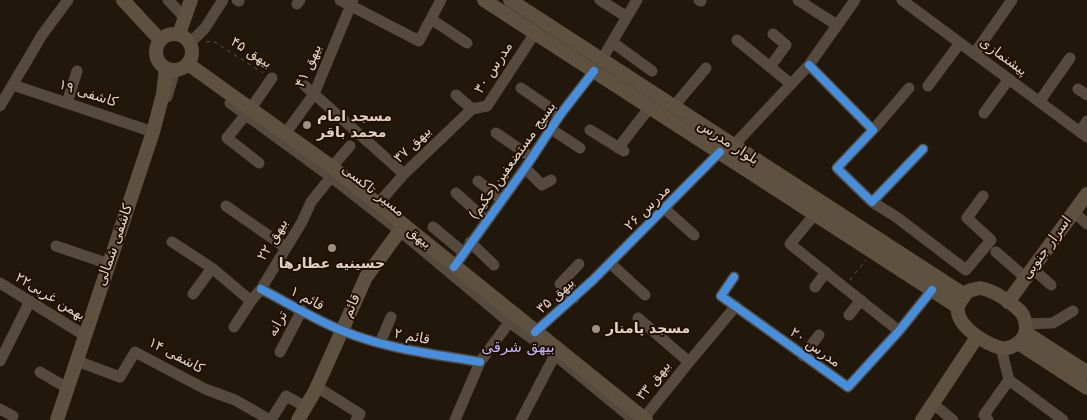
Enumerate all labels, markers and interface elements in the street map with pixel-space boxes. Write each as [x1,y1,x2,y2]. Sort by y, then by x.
street label: بیهق ۴۵ [227,34,275,72]
street label: پیشنمازی [976,34,1030,80]
street label: مدرس ۳۰ [471,39,517,97]
street label: بیهق ۴۱ [292,42,326,90]
street label: کاشفی ۱۹ [56,77,120,111]
street label: بسیج مستضعفین(حکیم) [466,99,560,223]
place label: مسجد امام محمد باقر [317,109,392,142]
street label: بلوار مدرس [694,117,762,169]
marker: مسجد امام محمد باقر [301,119,313,131]
street label: بیهق ۳۷ [391,123,435,167]
street label: مسیر تاکسی [338,161,408,221]
street label: مدرس ۲۶ [621,181,675,235]
street label: کاشفی شمالی [93,202,137,288]
street label: اسرار جنوبی [1018,213,1076,283]
street label: بیهق ۲۲ [254,216,292,264]
street label: بیهق [404,223,434,253]
marker: حسینیه عطارها [326,242,338,254]
place label: حسینیه عطارها [279,256,385,272]
street label: ۲۲بهمن غربی [12,269,88,325]
street label: بیهق ۳۵ [533,274,579,318]
street label: قائم ۱ [287,283,327,315]
street label: قائم [339,292,365,320]
street label: ترانه [264,308,292,340]
place label: مسجد پامنار [606,321,690,337]
marker: مسجد پامنار [590,323,602,335]
street label: مدرس ۲۰ [786,324,844,372]
street label: قائم ۲ [393,325,431,349]
street label: کاشفی ۱۴ [145,334,207,378]
district label: بیهق شرقی [481,339,555,357]
street label: بیهق ۳۳ [633,358,675,404]

